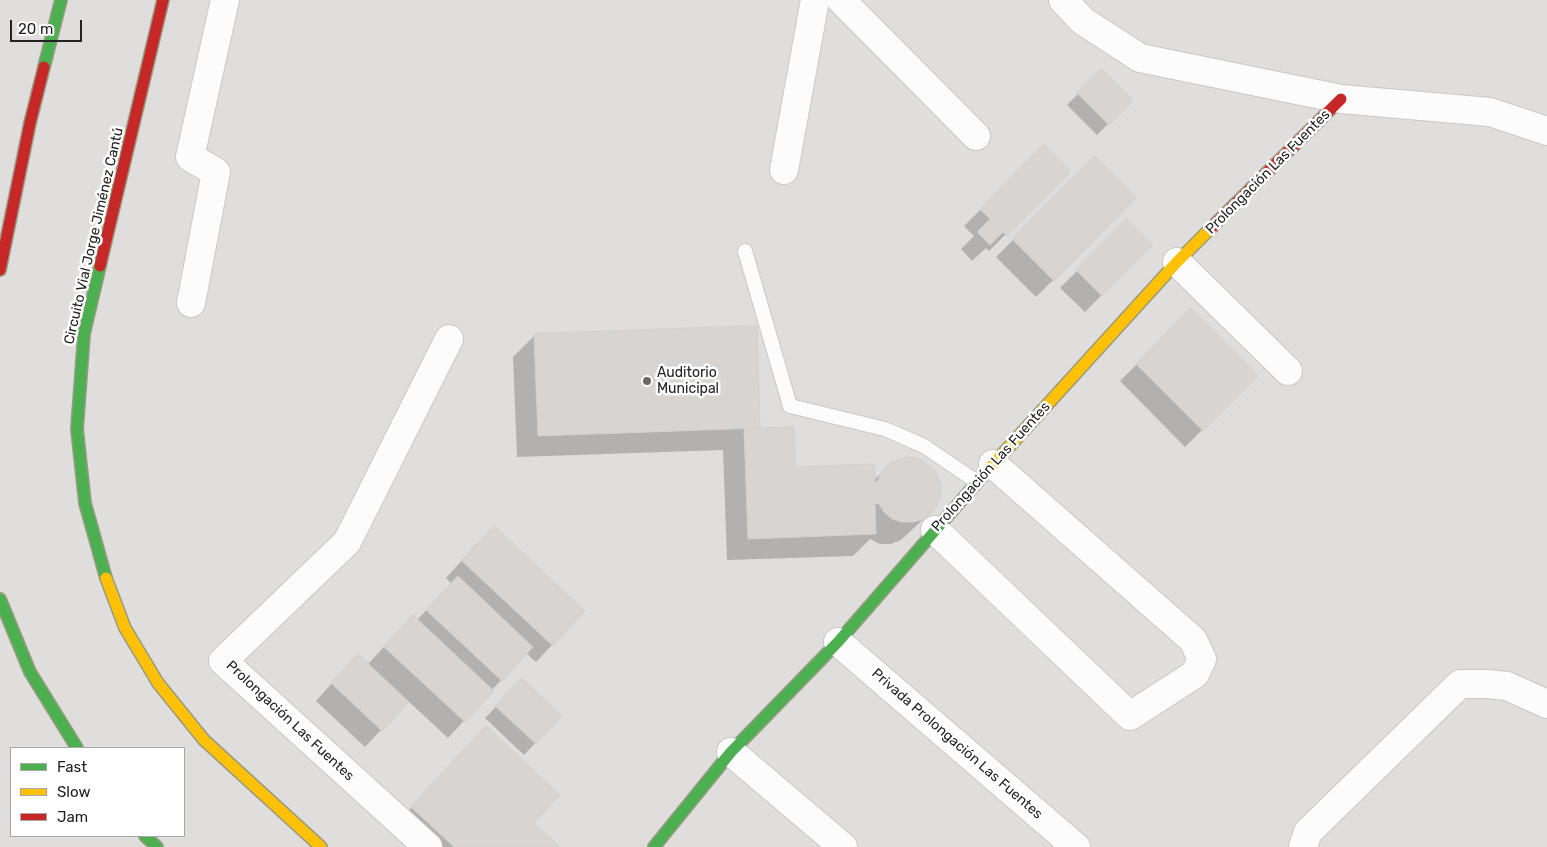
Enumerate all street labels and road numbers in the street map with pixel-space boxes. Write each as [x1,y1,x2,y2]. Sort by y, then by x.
street label: Prolongación Las Fuentes [1202,106,1334,238]
street label: Circuito Vial Jorge Jiménez Cantú [61,126,127,346]
street label: Prolongación Las Fuentes [928,399,1054,535]
street label: Prolongación Las Fuentes [223,657,357,785]
street label: Privada Prolongación Las Fuentes [868,665,1046,823]

